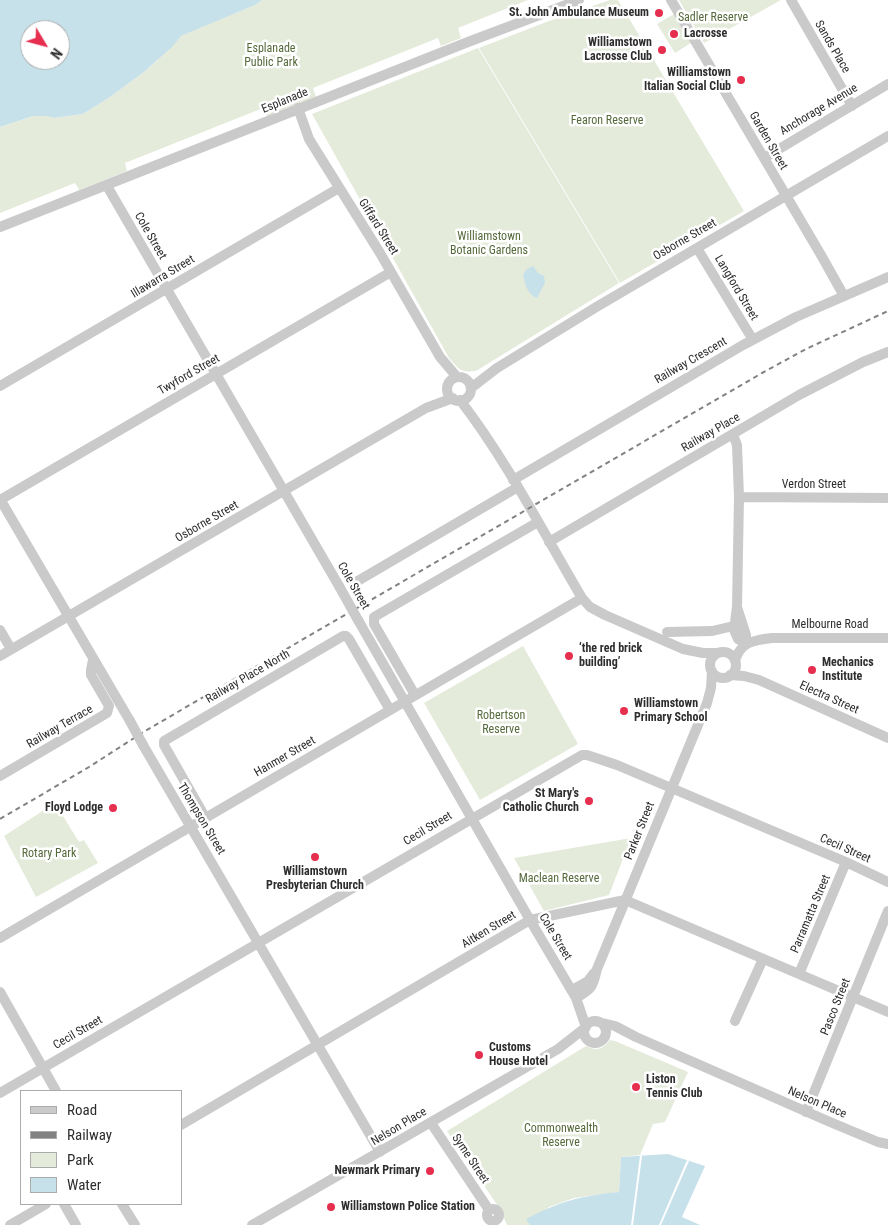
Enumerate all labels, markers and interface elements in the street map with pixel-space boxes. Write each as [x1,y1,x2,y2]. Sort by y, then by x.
place label: St. John Ambulance Museum [509,6,649,20]
marker: St. John Ambulance Museum [653,7,665,19]
park label: Sadler Reserve [678,11,748,25]
street label: Sands Place [811,18,853,76]
north arrow [20,20,70,70]
place label: Lacrosse [684,27,727,41]
marker: Lacrosse [668,28,680,40]
place label: Williamstown Lacrosse Club [584,36,652,64]
park label: Esplanade Public Park [244,42,298,70]
marker: Williamstown Lacrosse Club [656,44,668,56]
text: N [47,45,65,62]
place label: Williamstown Italian Social Club [644,66,731,94]
marker: Williamstown Italian Social Club [735,74,747,86]
street label: Anchorage Avenue [778,81,860,139]
street label: Esplanade [260,85,310,117]
street label: Garden Street [746,109,790,173]
park label: Fearon Reserve [571,114,643,128]
street label: Giffard Street [355,196,401,258]
street label: Cole Street [131,210,169,262]
street label: Osborne Street [651,216,719,264]
park label: Williamstown Botanic Gardens [450,230,528,258]
street label: Illawarra Street [129,252,197,302]
street label: Langford Street [711,253,761,323]
street label: Railway Crescent [652,335,730,387]
street label: Twyford Street [156,352,222,398]
street label: Railway Place [679,410,743,456]
street label: Verdon Street [782,478,846,492]
street label: Osborne Street [173,498,241,546]
street label: Cole Street [334,560,372,612]
street label: Melbourne Road [791,618,869,632]
place label: ‘the red brick building’ [579,642,642,670]
street label: Railway Place North [203,647,293,707]
marker: ‘the red brick building’ [563,650,575,662]
place label: Mechanics Institute [822,656,874,684]
marker: Mechanics Institute [806,664,818,676]
street label: Electra Street [797,679,861,717]
place label: Williamstown Primary School [634,697,707,725]
street label: Railway Terrace [24,702,96,752]
marker: Williamstown Primary School [618,705,630,717]
park label: Robertson Reserve [477,709,525,737]
street label: Hanmer Street [252,734,318,780]
street label: Thompson Street [174,780,228,858]
place label: St Mary's Catholic Church [503,787,579,815]
marker: St Mary's Catholic Church [583,795,595,807]
street label: Parker Street [622,800,658,862]
place label: Floyd Lodge [45,801,103,815]
marker: Floyd Lodge [107,802,119,814]
street label: Cecil Street [401,809,455,849]
street label: Cecil Street [817,831,873,867]
park label: Rotary Park [22,847,76,861]
marker: Williamstown Presbyterian Church [309,851,321,863]
place label: Williamstown Presbyterian Church [266,865,364,893]
park label: Maclean Reserve [519,872,599,886]
street label: Parramatta Street [788,873,834,955]
street label: Aitken Street [459,908,519,952]
street label: Cole Street [535,911,575,963]
street label: Pasco Street [818,976,854,1038]
street label: Cecil Street [51,1013,105,1053]
place label: Customs House Hotel [489,1041,548,1069]
marker: Customs House Hotel [473,1049,485,1061]
place label: Liston Tennis Club [646,1073,702,1101]
marker: Liston Tennis Club [630,1081,642,1093]
street label: Nelson Place [786,1084,848,1122]
legend [20,1090,182,1205]
text: Road [67,1101,97,1119]
street label: Nelson Place [369,1105,429,1149]
park label: Commonwealth Reserve [524,1122,598,1150]
text: Railway [67,1126,112,1144]
street label: Syme Street [448,1131,492,1187]
text: Park [67,1151,94,1169]
place label: Newmark Primary [334,1164,420,1178]
marker: Newmark Primary [424,1165,436,1177]
text: Water [67,1176,101,1194]
place label: Williamstown Police Station [341,1200,475,1214]
marker: Williamstown Police Station [325,1201,337,1213]

